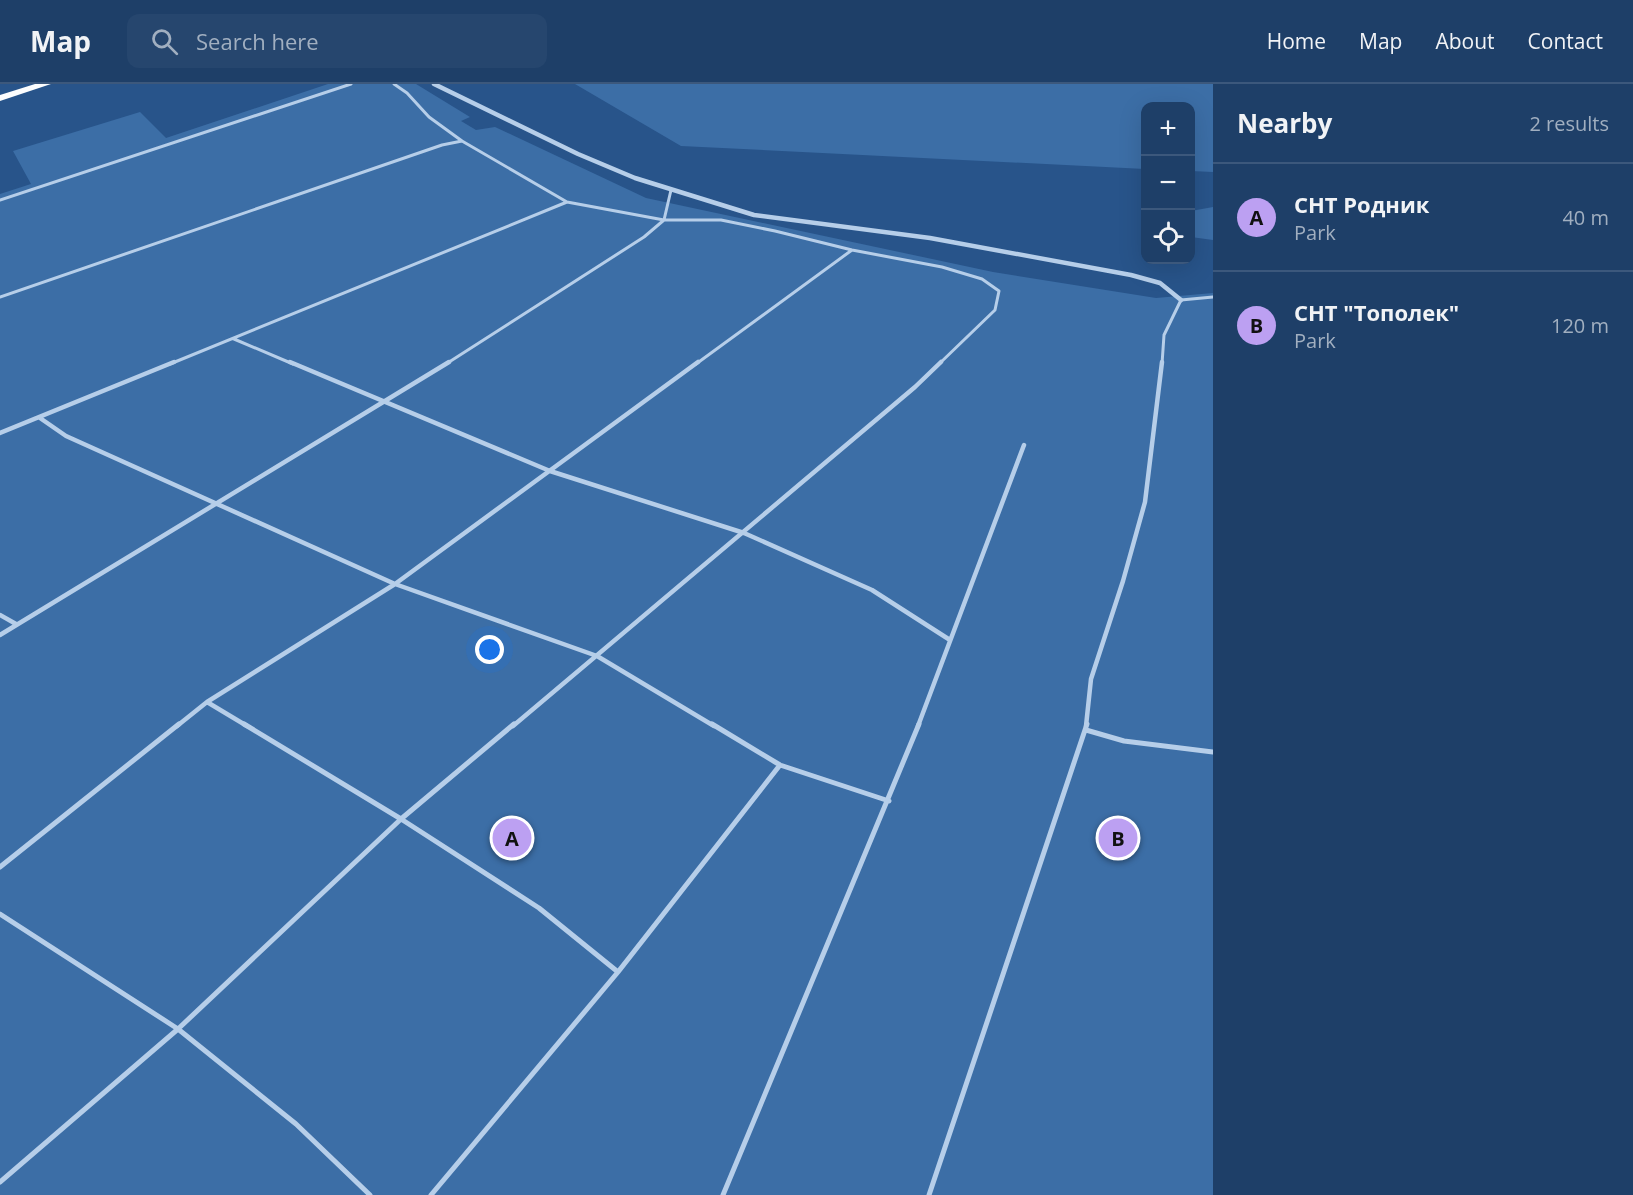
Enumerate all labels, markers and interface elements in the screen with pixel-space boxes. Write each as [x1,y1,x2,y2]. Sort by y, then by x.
search box [127,14,547,68]
text: Map [30,22,91,60]
icon: search [148,25,181,58]
text: Search here [196,26,319,56]
text: Home [1267,27,1326,55]
text: Map [1359,27,1402,55]
text: About [1435,27,1495,55]
text: Contact [1528,27,1603,55]
map controls [1141,102,1195,264]
button: + [1141,102,1195,156]
text: Nearby [1237,105,1332,141]
text: 2 results [1529,110,1609,137]
button: − [1141,156,1195,210]
text: СНТ Родник [1294,189,1429,219]
text: A [1250,204,1263,231]
text: 40 m [1562,204,1609,231]
button: locate [1141,210,1195,264]
text: Park [1294,219,1336,246]
text: СНТ "Тополек" [1294,297,1459,327]
text: B [1250,312,1263,339]
text: 120 m [1551,312,1609,339]
text: Park [1294,327,1336,354]
your location [475,635,504,664]
pin: A [492,816,532,861]
pin: B [1098,816,1138,861]

